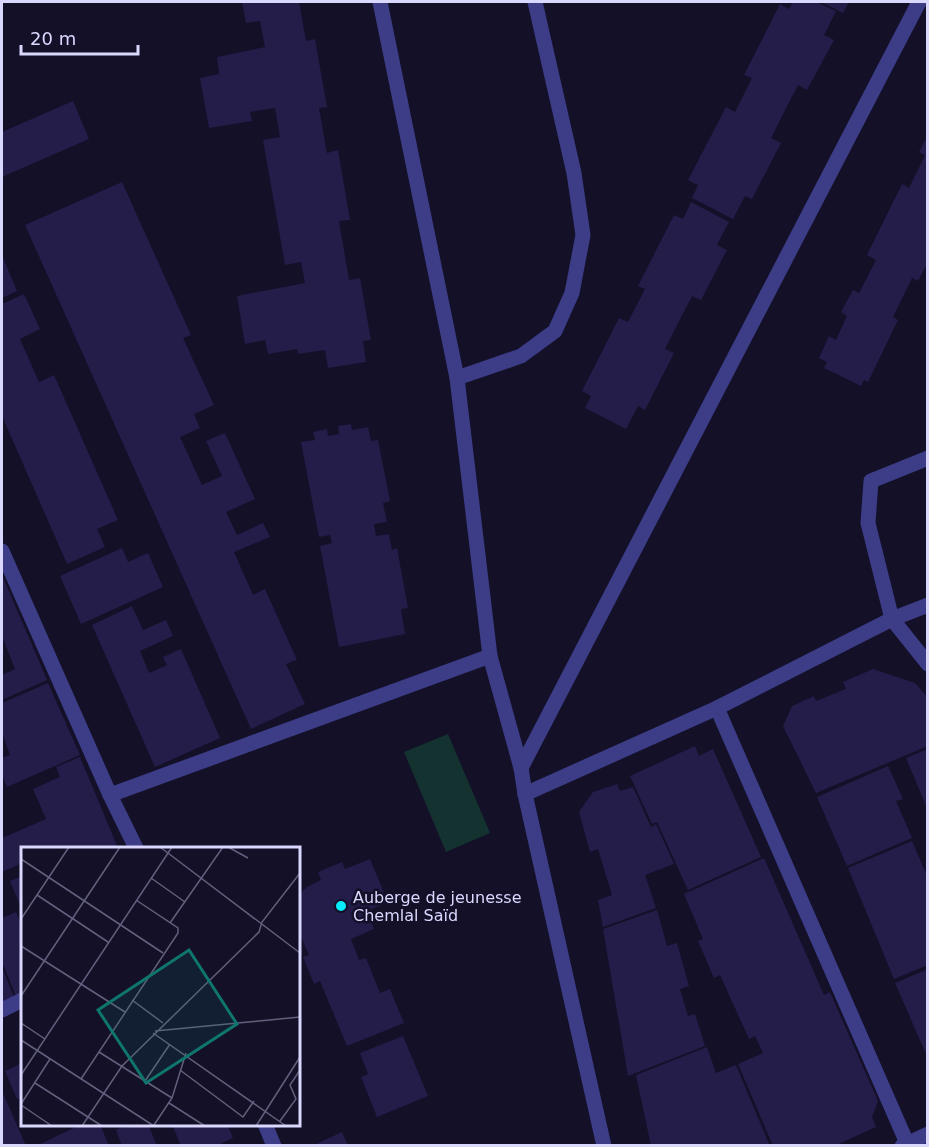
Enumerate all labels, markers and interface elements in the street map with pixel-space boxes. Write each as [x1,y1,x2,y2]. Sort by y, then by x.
scale bar [21,18,138,56]
text: 20 m [30,28,76,49]
inset map [21,847,300,1126]
place label: Auberge de jeunesse Chemlal Saïd [353,888,521,925]
marker: Auberge de jeunesse Chemlal Saïd [334,899,348,913]

